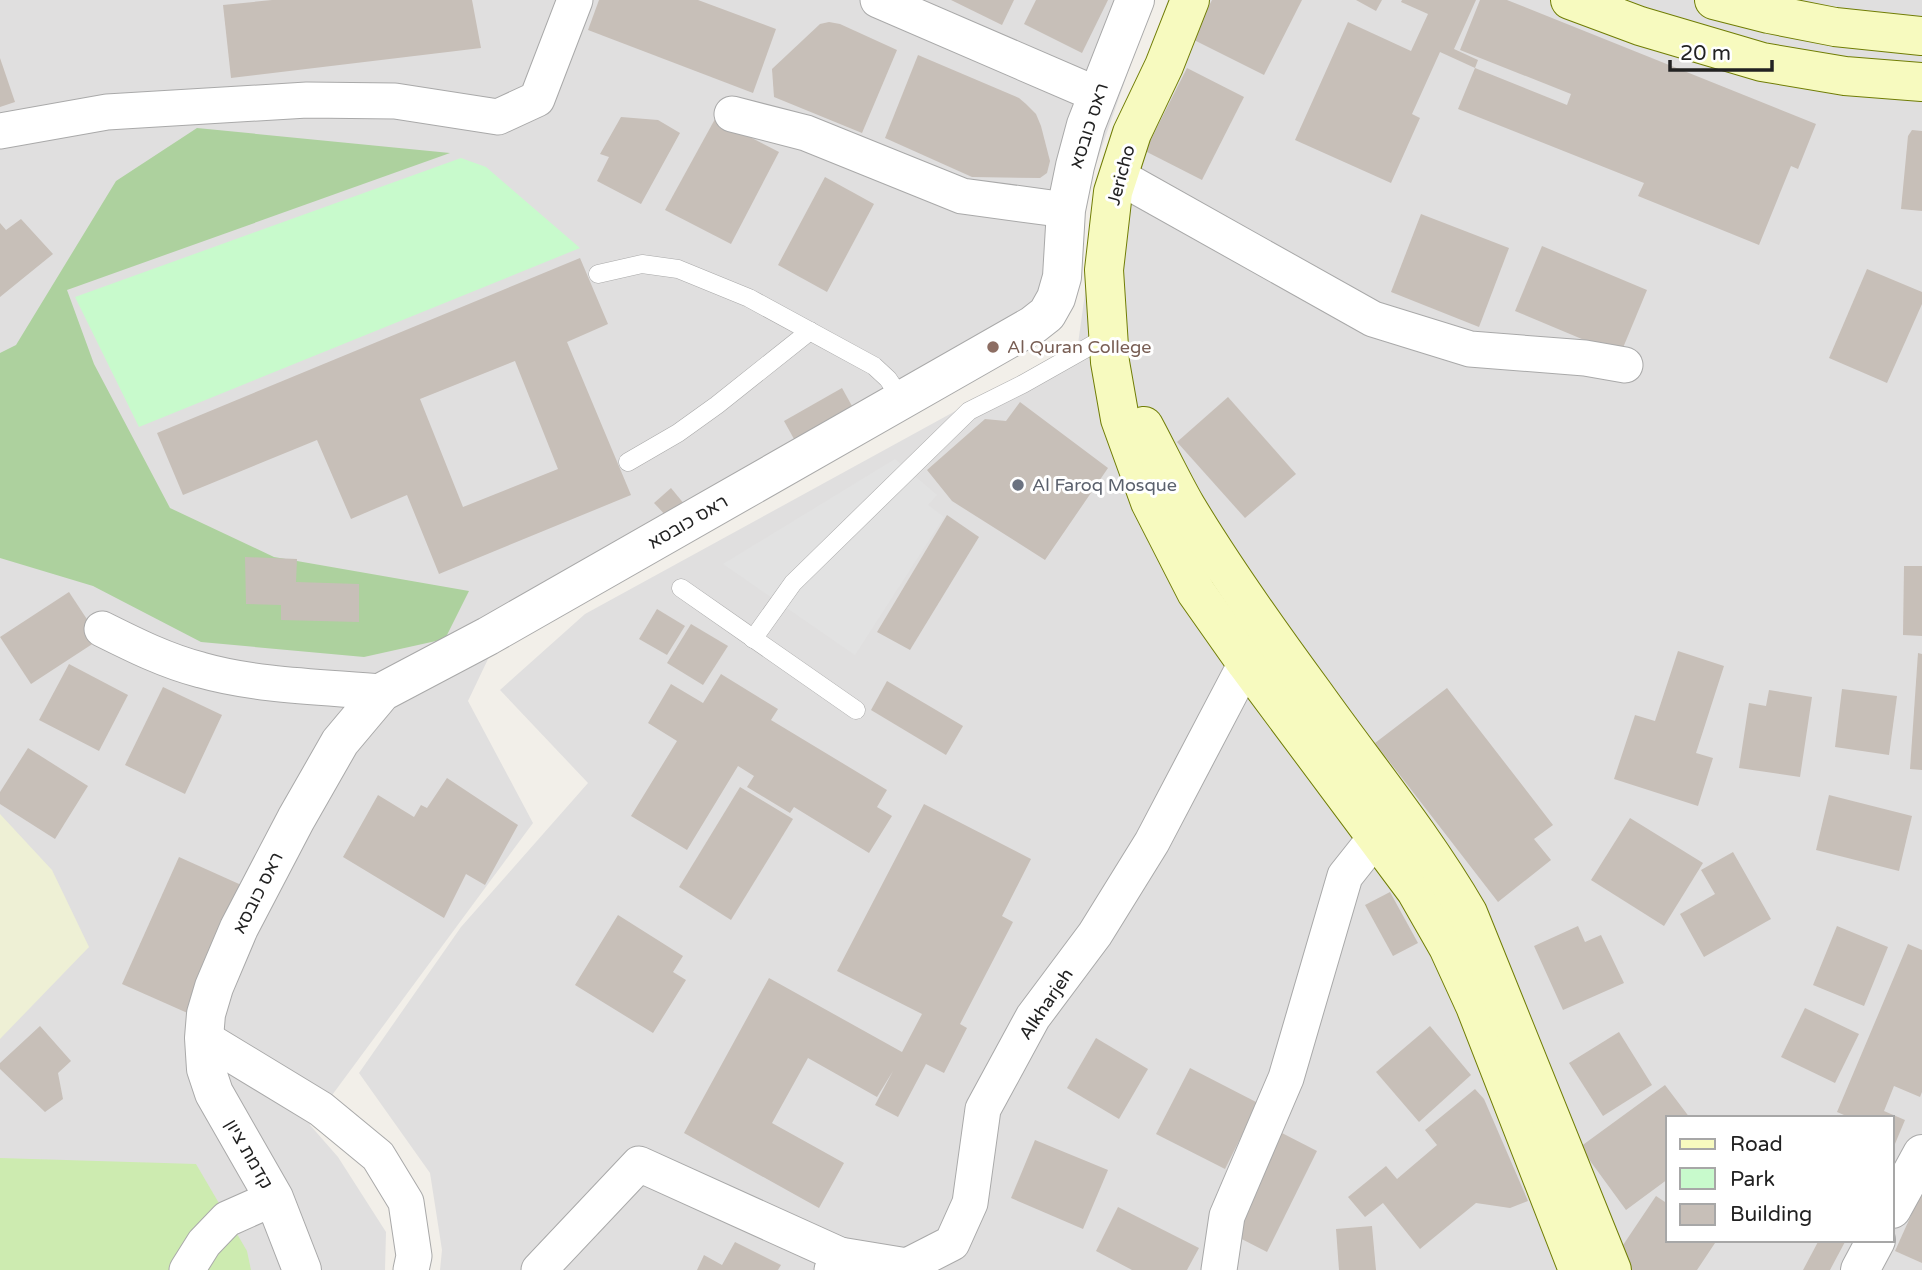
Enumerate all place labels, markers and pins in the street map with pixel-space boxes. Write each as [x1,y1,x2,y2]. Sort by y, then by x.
place label: Al Quran College [1007,336,1151,358]
marker: Al Quran College [985,339,1001,355]
place label: Al Faroq Mosque [1032,474,1177,496]
marker: Al Faroq Mosque [1010,477,1026,493]

